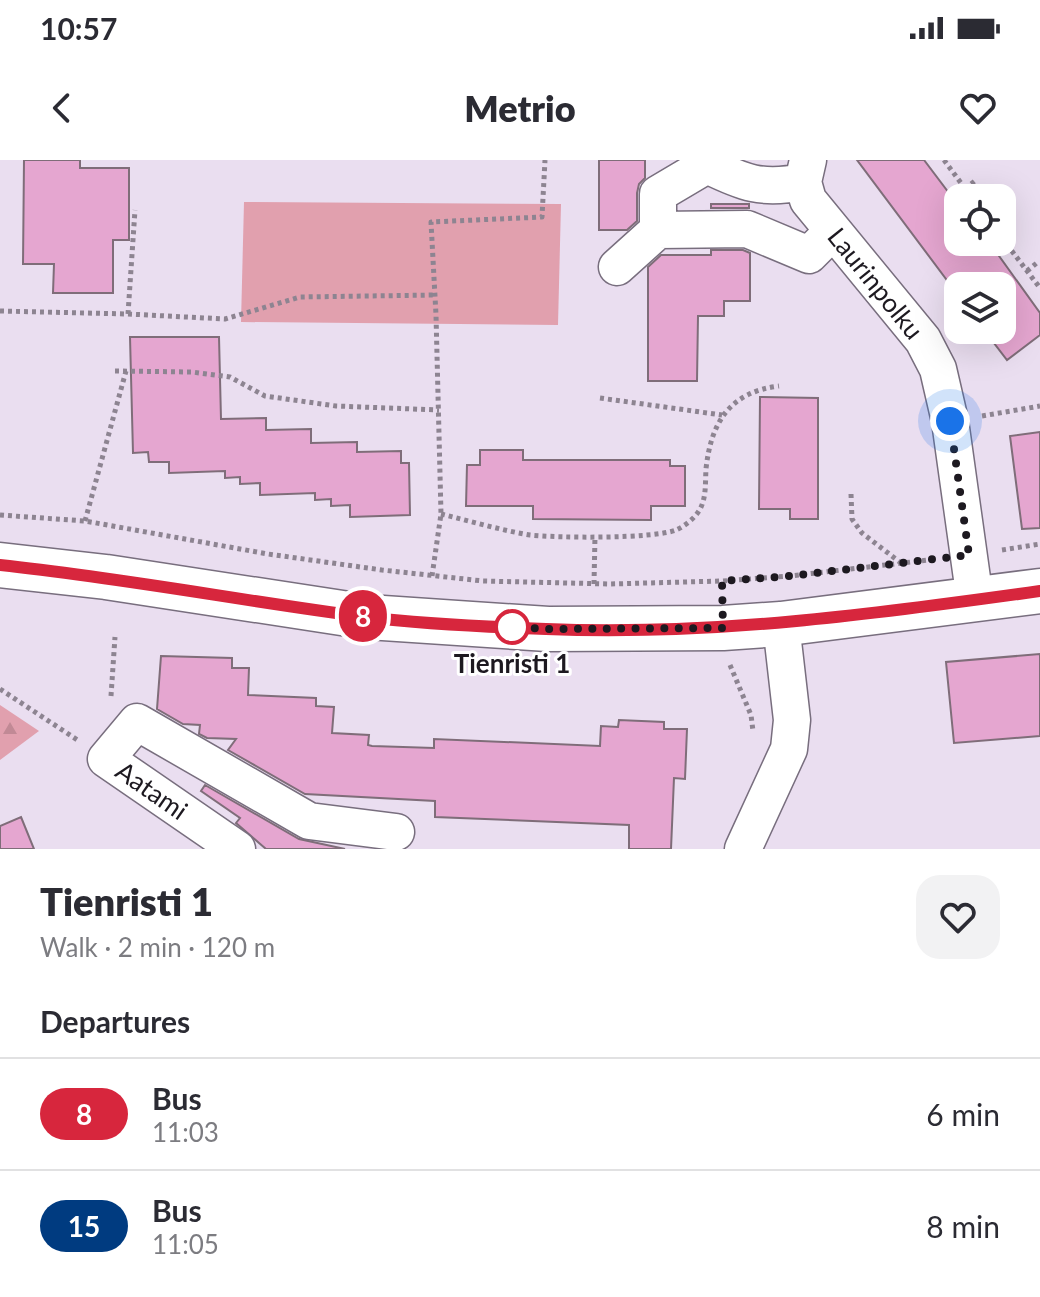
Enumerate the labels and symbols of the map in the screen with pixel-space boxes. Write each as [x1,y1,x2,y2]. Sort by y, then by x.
street label: Laurinpolku [821,221,931,345]
your location [930,401,970,441]
line badge: 8 [337,590,389,642]
marker: Tienristi 1 [495,610,529,644]
place label: Tienristi 1 [454,647,570,679]
street label: Aatami [110,754,194,826]

